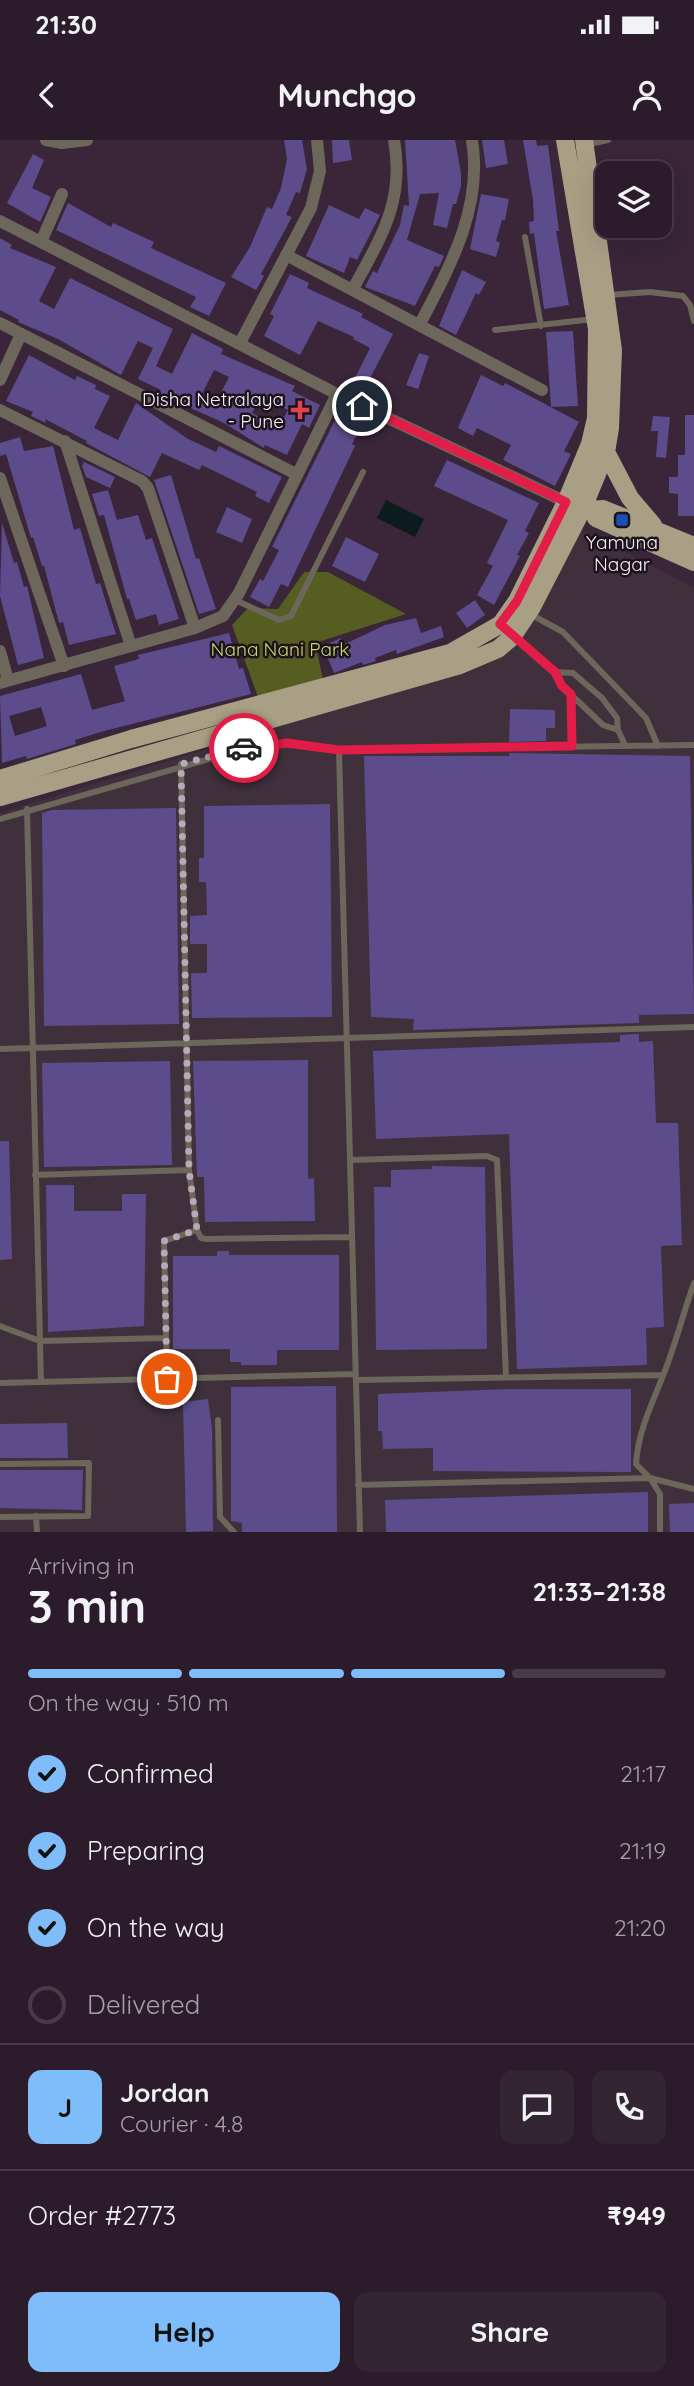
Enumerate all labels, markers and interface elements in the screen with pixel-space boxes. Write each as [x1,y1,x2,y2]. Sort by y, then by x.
text: 21:30 [35,8,97,41]
text: Munchgo [277,75,417,115]
icon: back [28,76,66,114]
icon: person [628,76,666,114]
map controls [595,161,672,238]
button: layers [595,161,672,238]
pin [332,376,392,436]
place label: Disha Netralaya - Pune [142,387,284,433]
icon: home [343,387,381,425]
marker: Disha Netralaya - Pune [290,400,310,420]
marker: Yamuna Nagar [614,512,630,528]
place label: Yamuna Nagar [586,530,658,576]
park label: Nana Nani Park [211,637,349,661]
courier [209,713,279,783]
icon: car [225,729,263,767]
pin [137,1349,197,1409]
icon: bag [148,1360,186,1398]
text: Arriving in [28,1551,135,1580]
text: 21:33–21:38 [532,1575,666,1608]
text: 3 min [28,1577,146,1635]
text: On the way · 510 m [28,1688,229,1717]
icon: check [28,1755,66,1793]
text: Confirmed [87,1757,214,1790]
text: 21:17 [620,1759,666,1788]
icon: check [28,1832,66,1870]
text: Preparing [87,1834,205,1867]
text: 21:19 [619,1836,666,1865]
icon: check [28,1909,66,1947]
text: On the way [87,1911,225,1944]
text: 21:20 [614,1913,666,1942]
text: Delivered [87,1988,200,2021]
button: chat [500,2070,574,2144]
button: phone [592,2070,666,2144]
text: Jordan [120,2076,209,2109]
text: J [58,2091,72,2124]
text: Courier · 4.8 [120,2109,243,2138]
text: Order #2773 [28,2199,176,2232]
text: ₹949 [607,2199,666,2232]
button: Help [28,2292,340,2372]
button: Share [354,2292,666,2372]

